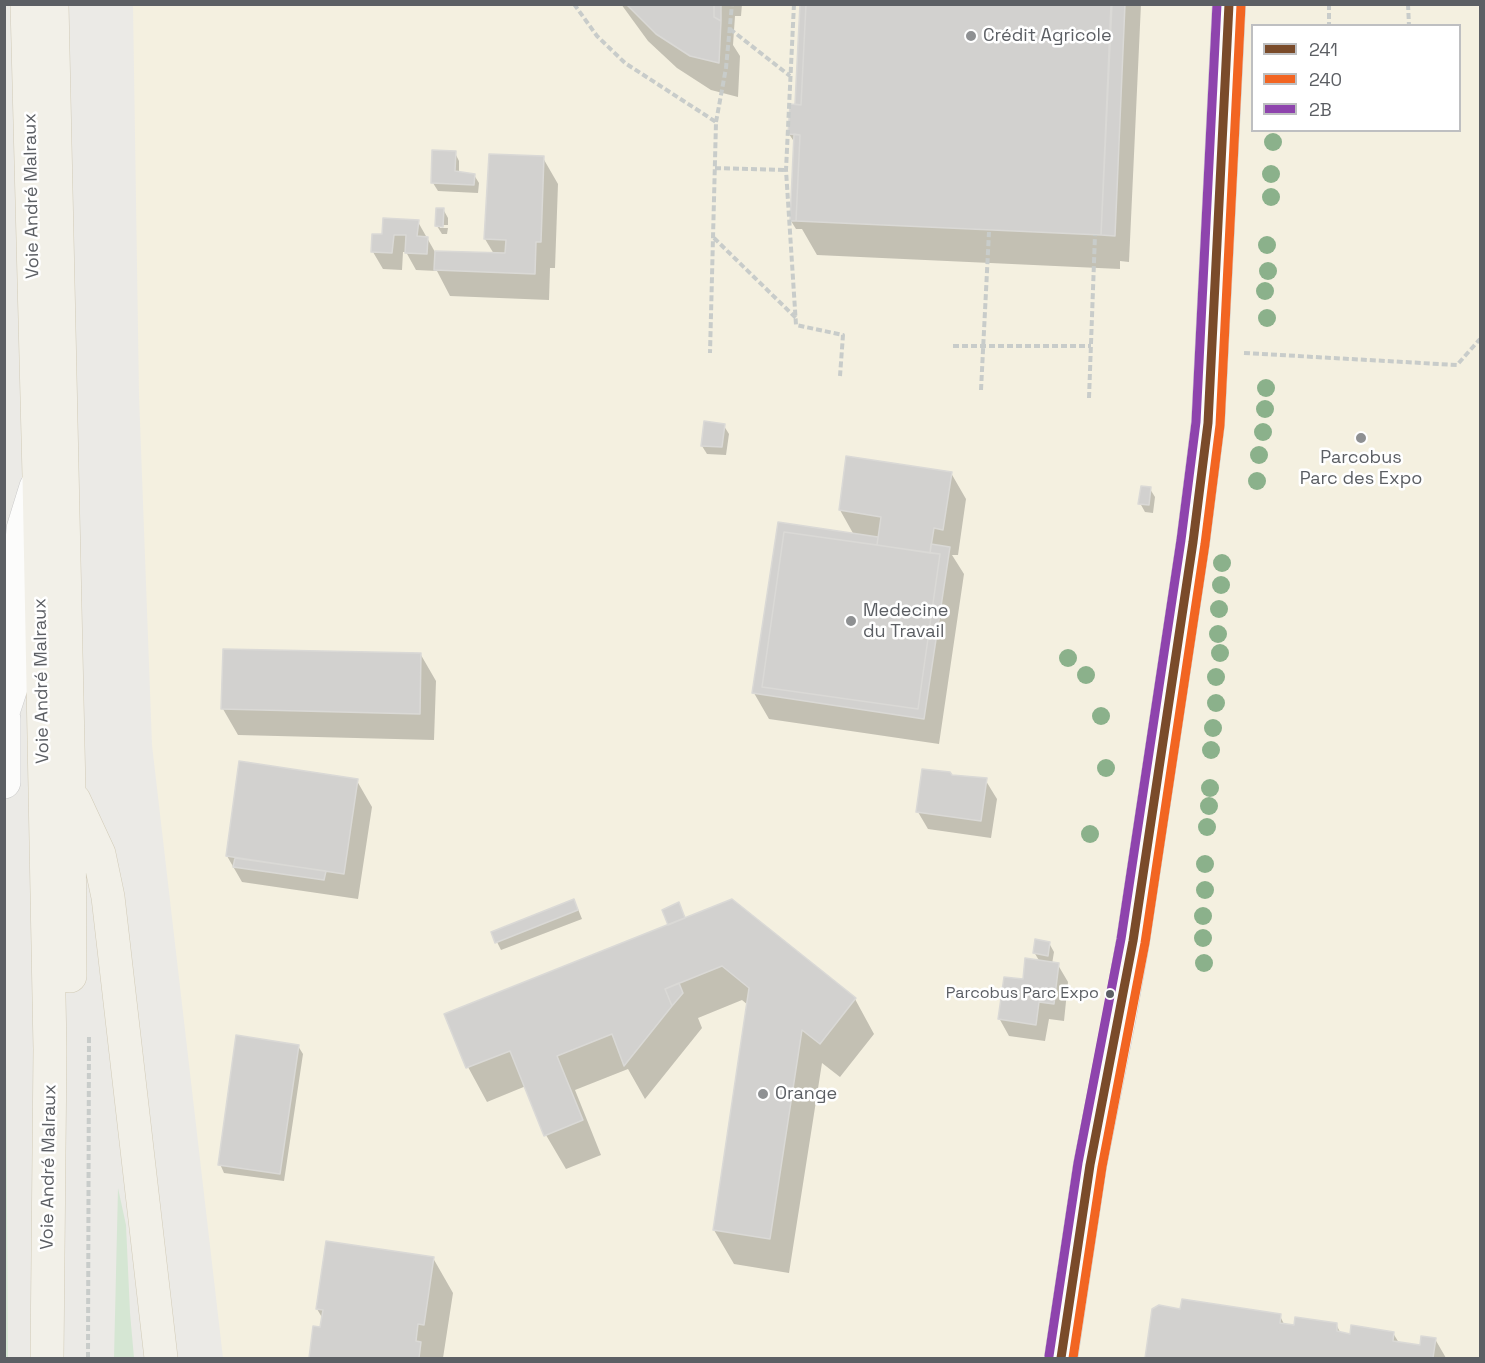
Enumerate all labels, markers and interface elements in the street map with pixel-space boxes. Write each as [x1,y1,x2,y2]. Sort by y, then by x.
legend [1251,24,1461,132]
place label: Crédit Agricole [983,25,1112,47]
marker: Crédit Agricole [964,29,978,43]
text: 241 [1309,38,1338,61]
text: 240 [1309,68,1342,91]
text: 2B [1309,98,1332,121]
street label: Voie André Malraux [20,113,44,279]
marker: Parcobus Parc des Expo [1354,431,1368,445]
place label: Parcobus Parc des Expo [1300,447,1422,490]
street label: Voie André Malraux [30,598,54,764]
place label: Medecine du Travail [863,600,948,642]
marker: Medecine du Travail [844,614,858,628]
place label: Parcobus Parc Expo [946,984,1099,1004]
marker: Parcobus Parc Expo [1104,988,1116,1000]
place label: Orange [775,1083,837,1105]
street label: Voie André Malraux [37,1084,61,1250]
marker: Orange [756,1087,770,1101]

